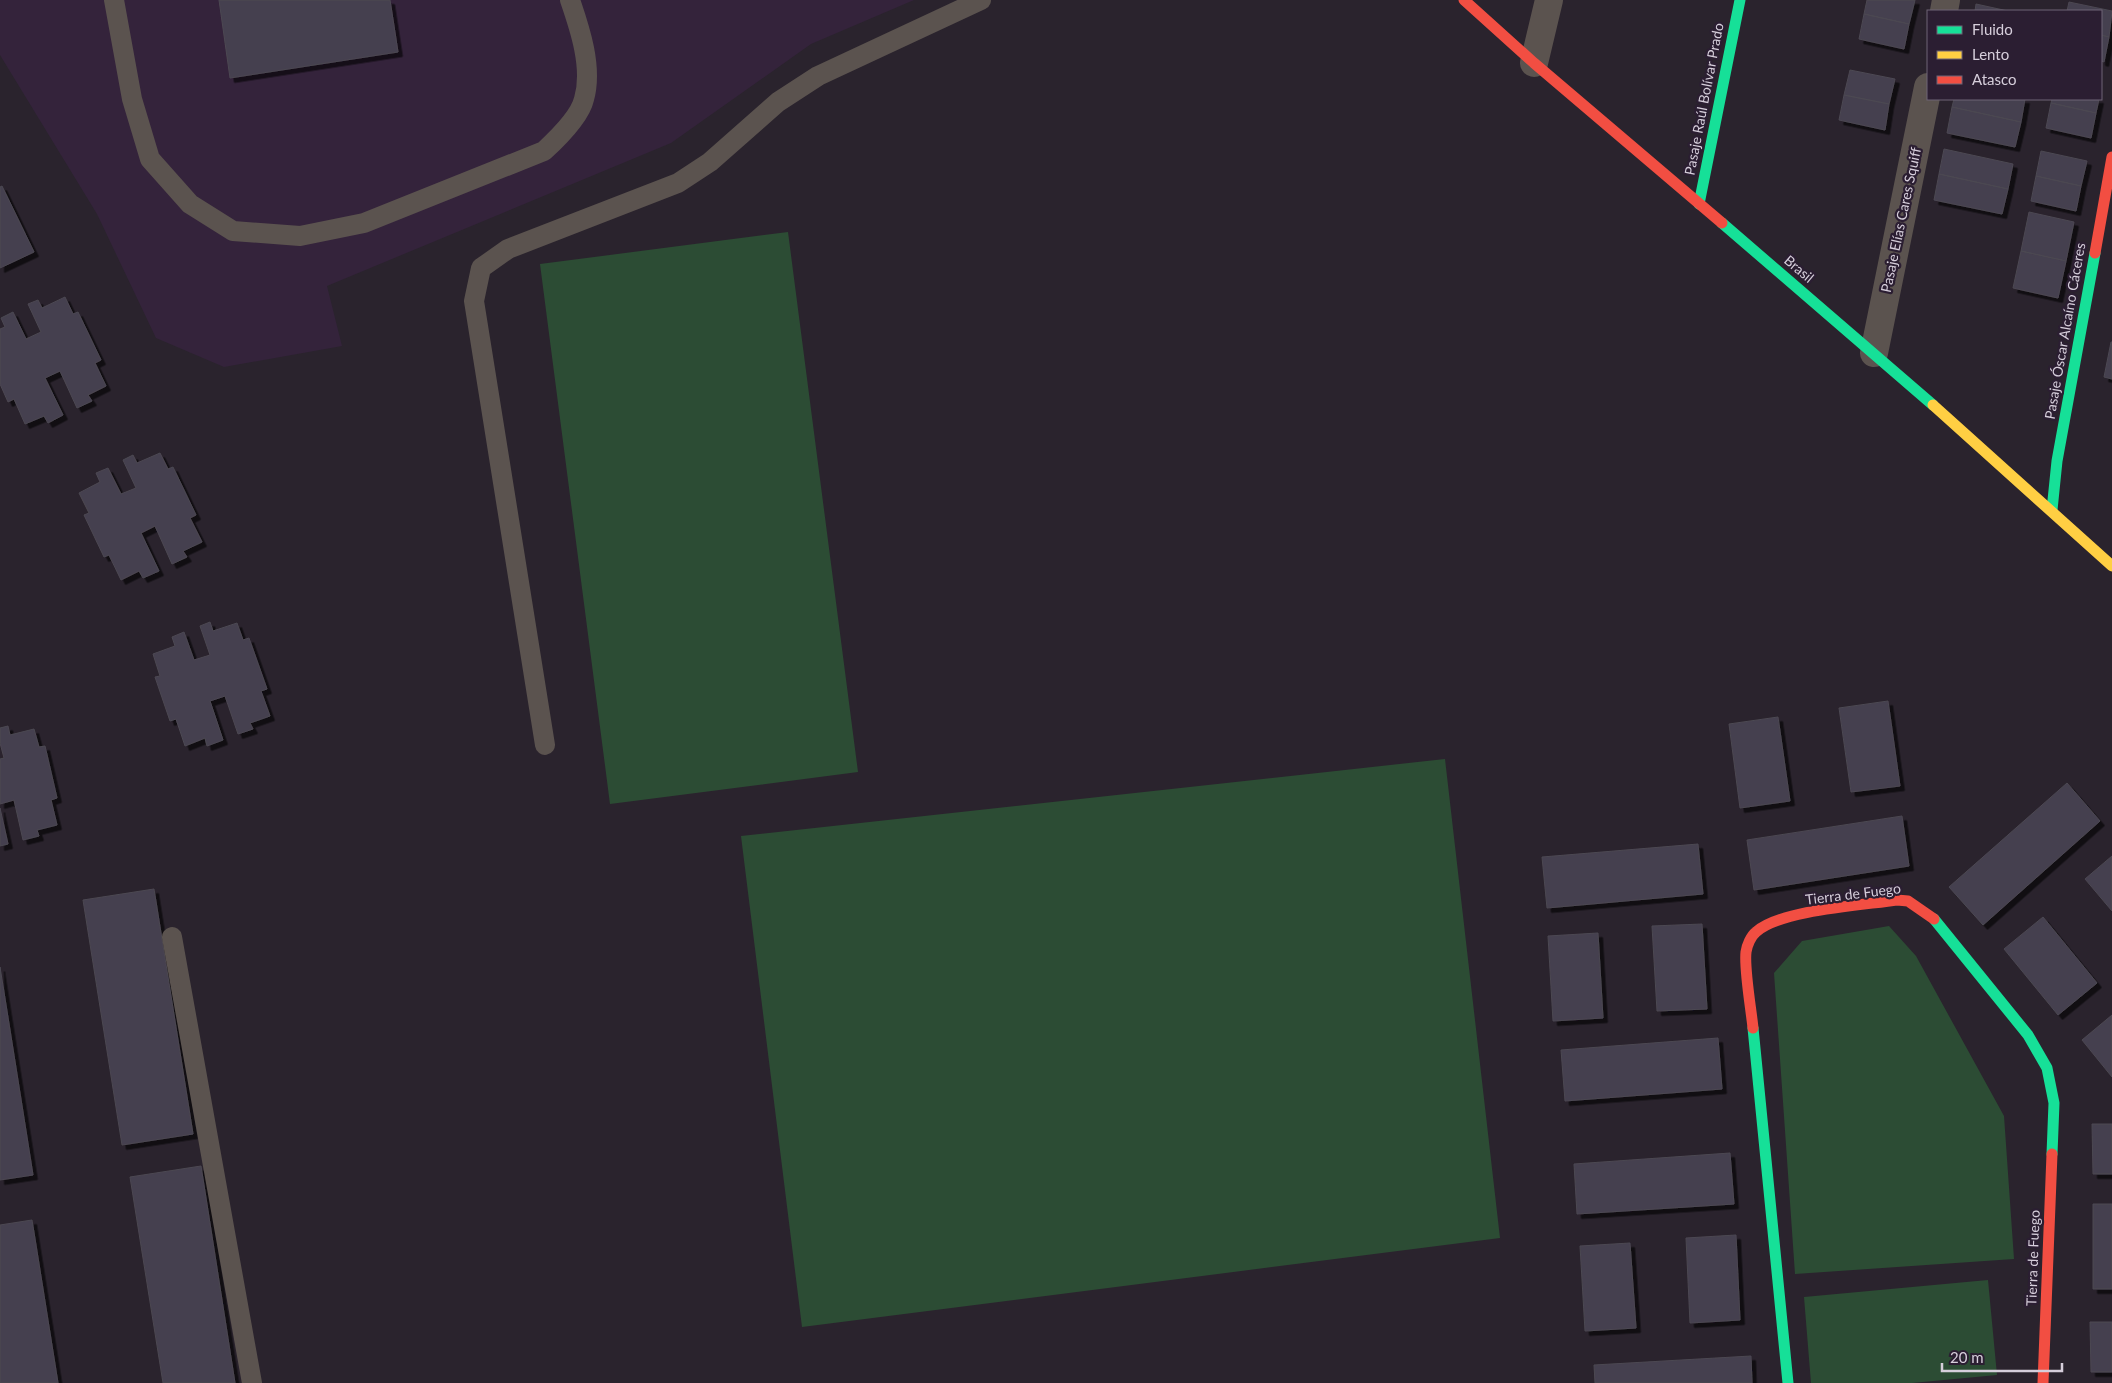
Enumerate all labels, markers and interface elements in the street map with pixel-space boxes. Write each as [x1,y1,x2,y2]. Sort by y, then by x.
legend [1927,10,2102,100]
text: Fluido [1972,20,2013,38]
street label: Pasaje Raúl Bolívar Prado [1680,21,1727,176]
text: Lento [1972,45,2009,63]
text: Atasco [1972,70,2017,88]
street label: Pasaje Elías Cares Squiff [1877,145,1924,294]
street label: Pasaje Óscar Alcaíno Cáceres [2041,241,2088,420]
street label: Brasil [1781,251,1818,286]
street label: Tierra de Fuego [1804,879,1902,908]
street label: Tierra de Fuego [2022,1210,2043,1306]
scale bar [1942,1340,2062,1372]
text: 20 m [1950,1348,1984,1366]

